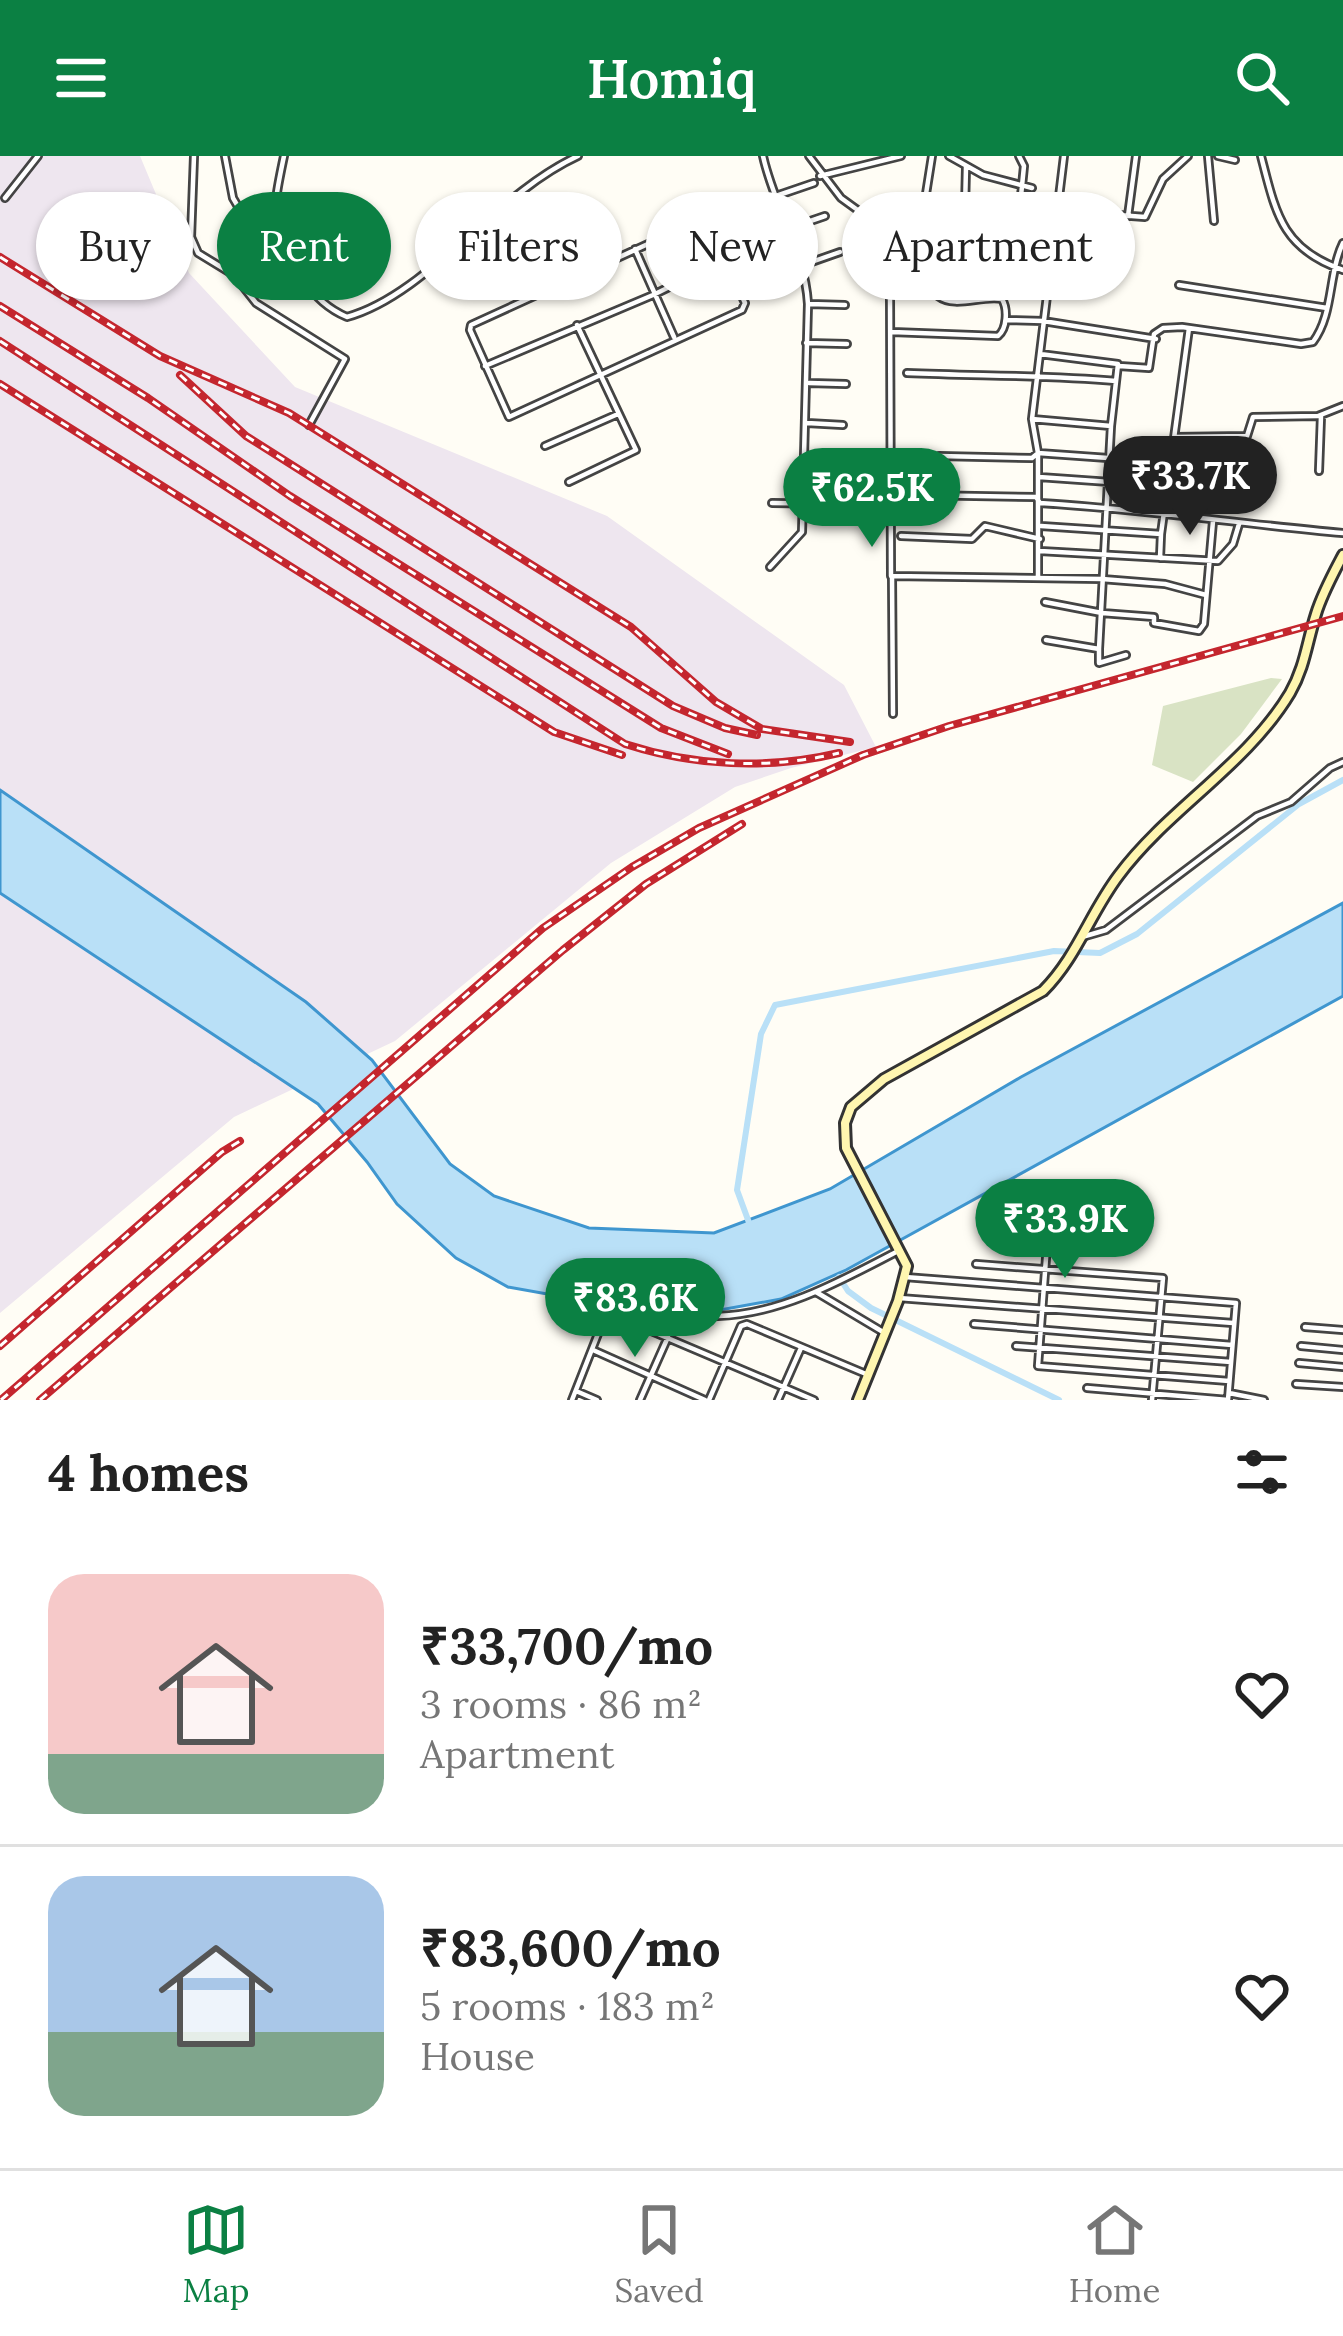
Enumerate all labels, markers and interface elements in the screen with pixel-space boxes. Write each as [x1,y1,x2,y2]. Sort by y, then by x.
text: Homiq [587,44,756,113]
icon: menu [48,45,114,111]
icon: search [1229,45,1295,111]
chip: Buy [36,192,193,300]
chip: Rent [217,192,391,300]
chip: Filters [415,192,622,300]
chip: New [646,192,818,300]
chip: Apartment [842,192,1135,300]
pin: ₹33.7K [1092,436,1288,538]
pin: ₹62.5K [774,448,970,550]
text: ₹33.7K [1130,450,1250,500]
text: ₹62.5K [810,462,934,512]
pin: ₹33.9K [967,1179,1163,1281]
text: ₹33.9K [1002,1193,1128,1243]
pin: ₹83.6K [537,1258,733,1360]
text: ₹83.6K [572,1272,698,1322]
icon: filters [1229,1439,1295,1505]
text: 4 homes [48,1440,249,1505]
text: ₹33,700/mo [420,1613,713,1678]
icon: home [144,1622,288,1766]
icon: heart [1229,1661,1295,1727]
text: 3 rooms · 86 m² [420,1679,702,1729]
text: Apartment [420,1729,615,1779]
text: ₹83,600/mo [420,1915,721,1980]
icon: home [144,1924,288,2068]
icon: heart [1229,1963,1295,2029]
text: 5 rooms · 183 m² [420,1981,715,2031]
text: House [420,2031,535,2081]
tab: Map [182,2197,250,2311]
tab: Saved [614,2197,704,2311]
tab: Home [1069,2197,1160,2311]

